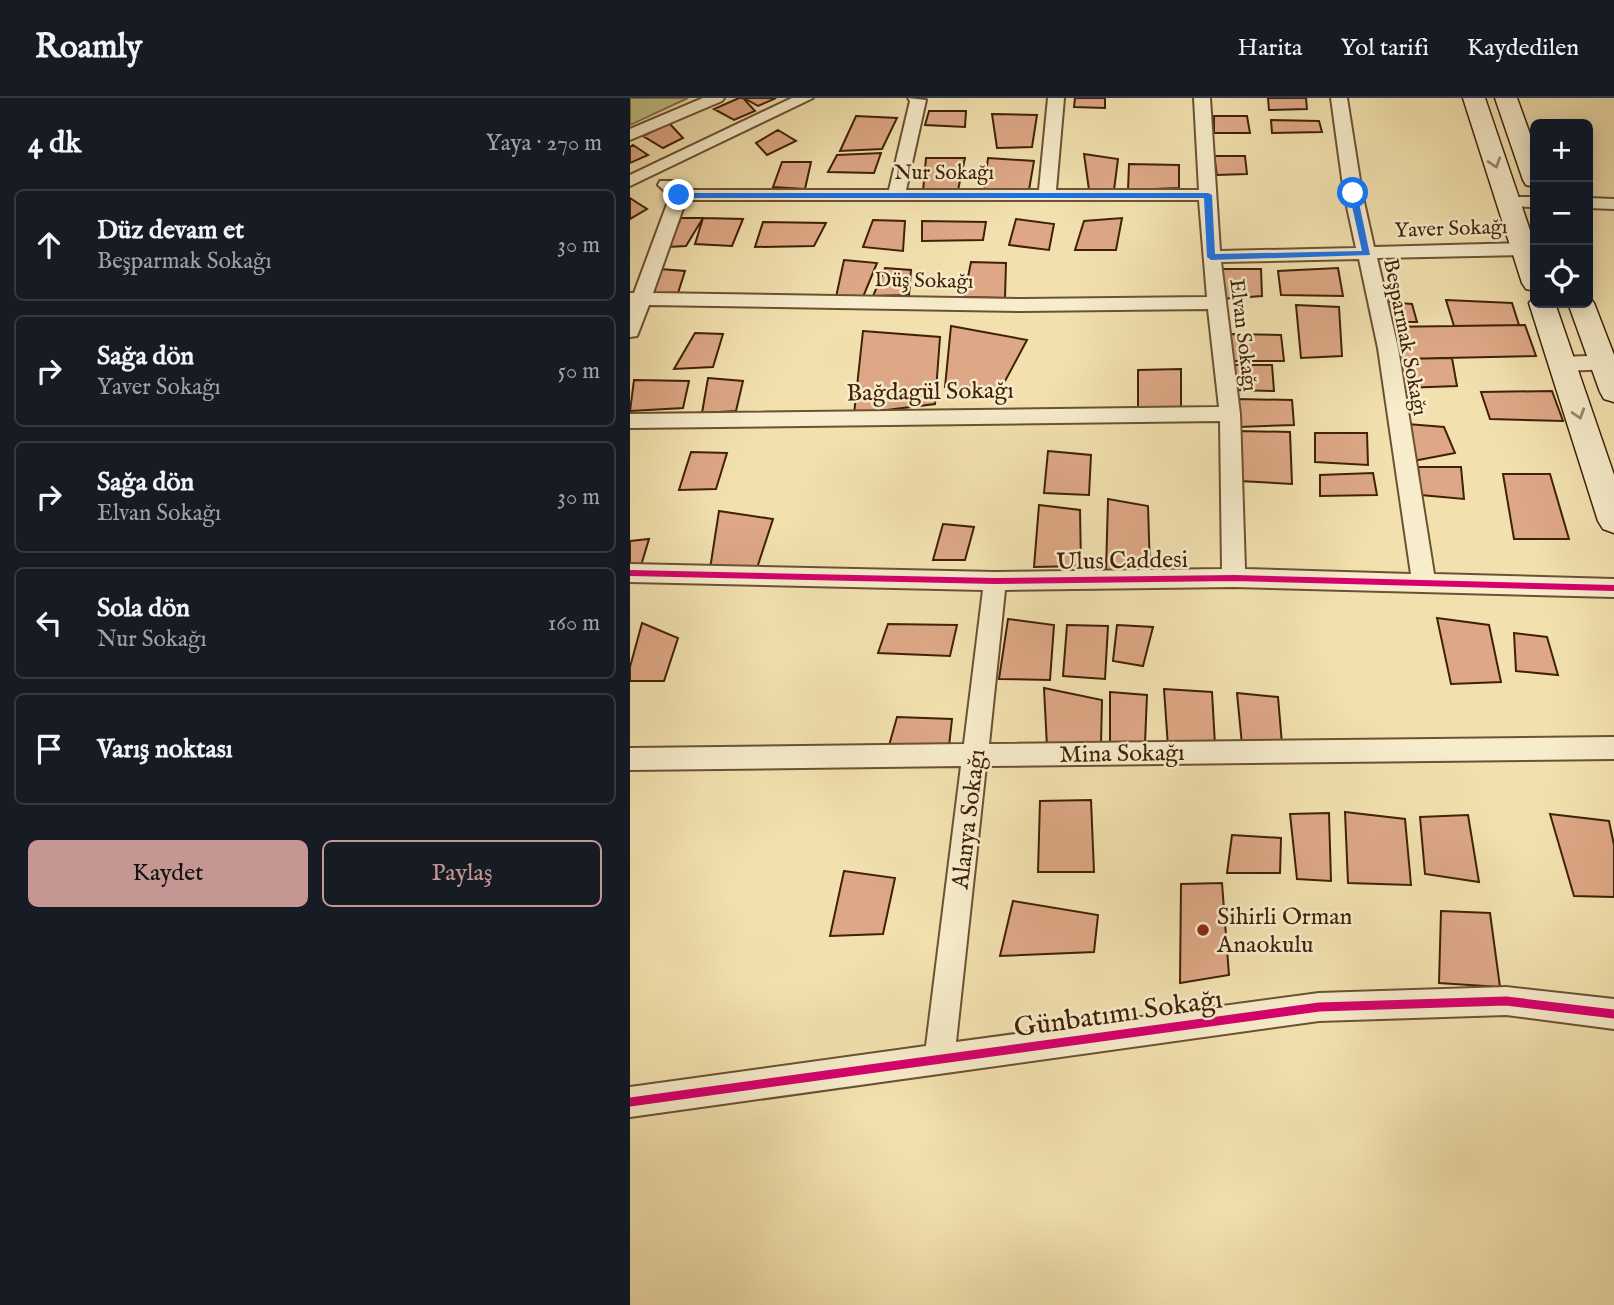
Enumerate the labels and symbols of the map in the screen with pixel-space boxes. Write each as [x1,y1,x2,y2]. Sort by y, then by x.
one-way arrow [1487,156,1502,168]
street label: Nur Sokağı [894,160,994,187]
route start [1337,177,1368,208]
route end [663,179,694,210]
street label: Yaver Sokağı [1394,214,1508,245]
street label: Beşparmak Sokağı [1376,256,1433,418]
street label: Düş Sokağı [874,267,974,296]
street label: Elvan Sokağı [1222,277,1263,393]
street label: Bağdagül Sokağı [846,376,1014,409]
one-way arrow [1571,407,1585,420]
street label: Ulus Caddesi [1056,545,1188,578]
street label: Mina Sokağı [1059,738,1185,771]
street label: Alanya Sokağı [945,747,993,892]
place label: Sihirli Orman Anaokulu [1216,902,1353,961]
marker: Sihirli Orman Anaokulu [1195,922,1211,938]
street label: Günbatımı Sokağı [1012,983,1225,1046]

